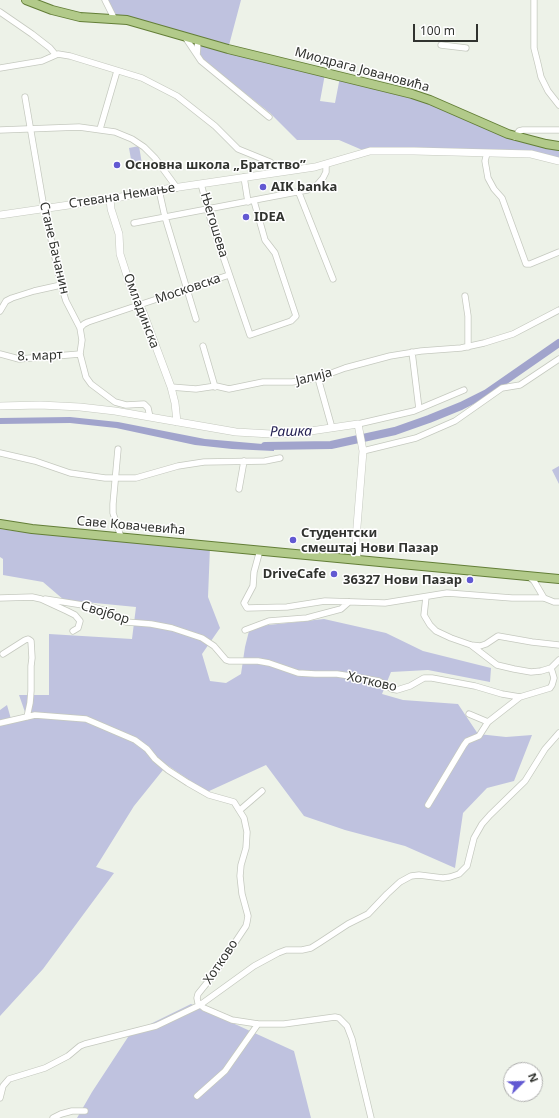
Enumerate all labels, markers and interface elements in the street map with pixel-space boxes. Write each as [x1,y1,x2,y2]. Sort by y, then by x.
scale bar [415,16,480,42]
text: 100 m [420,22,455,39]
street label: Миодрага Јовановића [293,44,431,96]
place label: Основна школа „Братство” [125,157,306,173]
marker: Основна школа „Братство” [112,160,122,170]
place label: AIK banka [271,179,337,195]
street label: Стевана Немање [68,180,176,212]
marker: AIK banka [258,182,268,192]
street label: Његошева [197,191,231,259]
street label: Стане Бачанин [36,200,72,296]
place label: IDEA [254,209,285,225]
marker: IDEA [241,212,251,222]
street label: Омладинска [120,271,162,351]
street label: Московска [153,271,223,307]
street label: 8. март [17,347,63,365]
street label: Јалија [294,365,334,389]
water label: Рашка [270,423,312,441]
street label: Саве Ковачевића [76,513,186,539]
place label: Студентски смештај Нови Пазар [301,525,439,556]
marker: Студентски смештај Нови Пазар [288,535,298,545]
place label: DriveCafe [263,566,326,582]
marker: DriveCafe [329,569,339,579]
place label: 36327 Нови Пазар [343,572,462,588]
marker: 36327 Нови Пазар [465,575,475,585]
street label: Својбор [79,598,131,628]
street label: Хотково [346,669,398,695]
street label: Хотково [200,937,242,987]
north arrow [503,1062,543,1102]
text: N [525,1070,542,1085]

